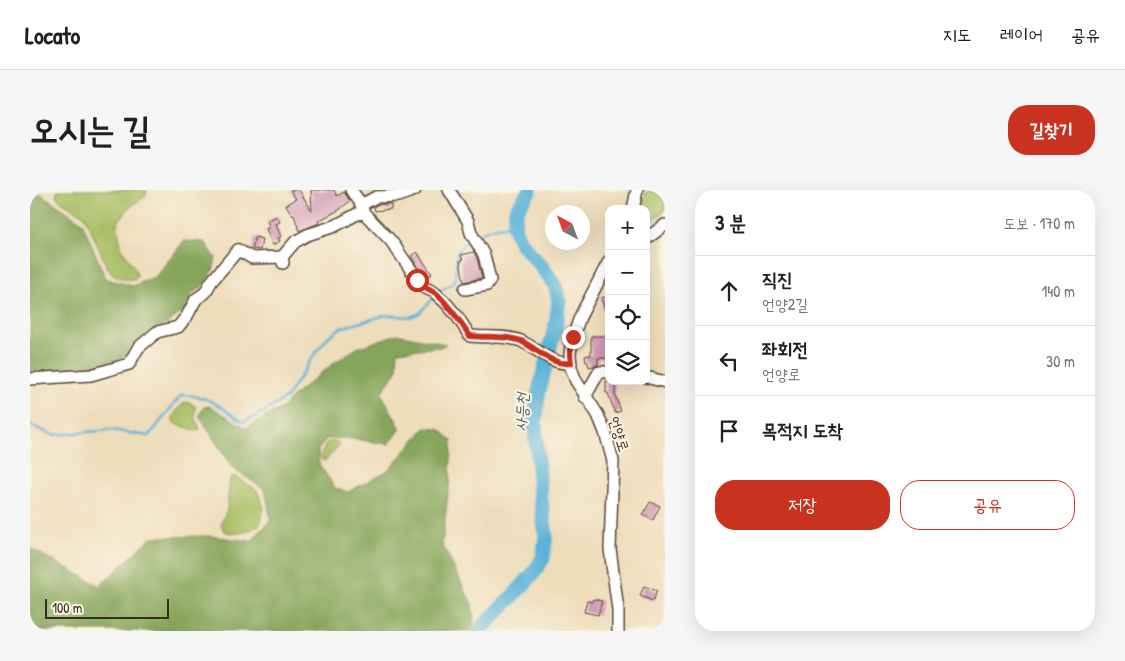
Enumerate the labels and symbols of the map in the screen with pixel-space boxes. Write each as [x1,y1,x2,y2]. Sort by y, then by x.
north arrow [545,205,590,250]
route start [406,269,429,292]
route end [562,326,585,349]
water label: 사등천 [509,390,533,432]
street label: 언양로 [604,413,635,454]
scale bar [45,596,169,619]

